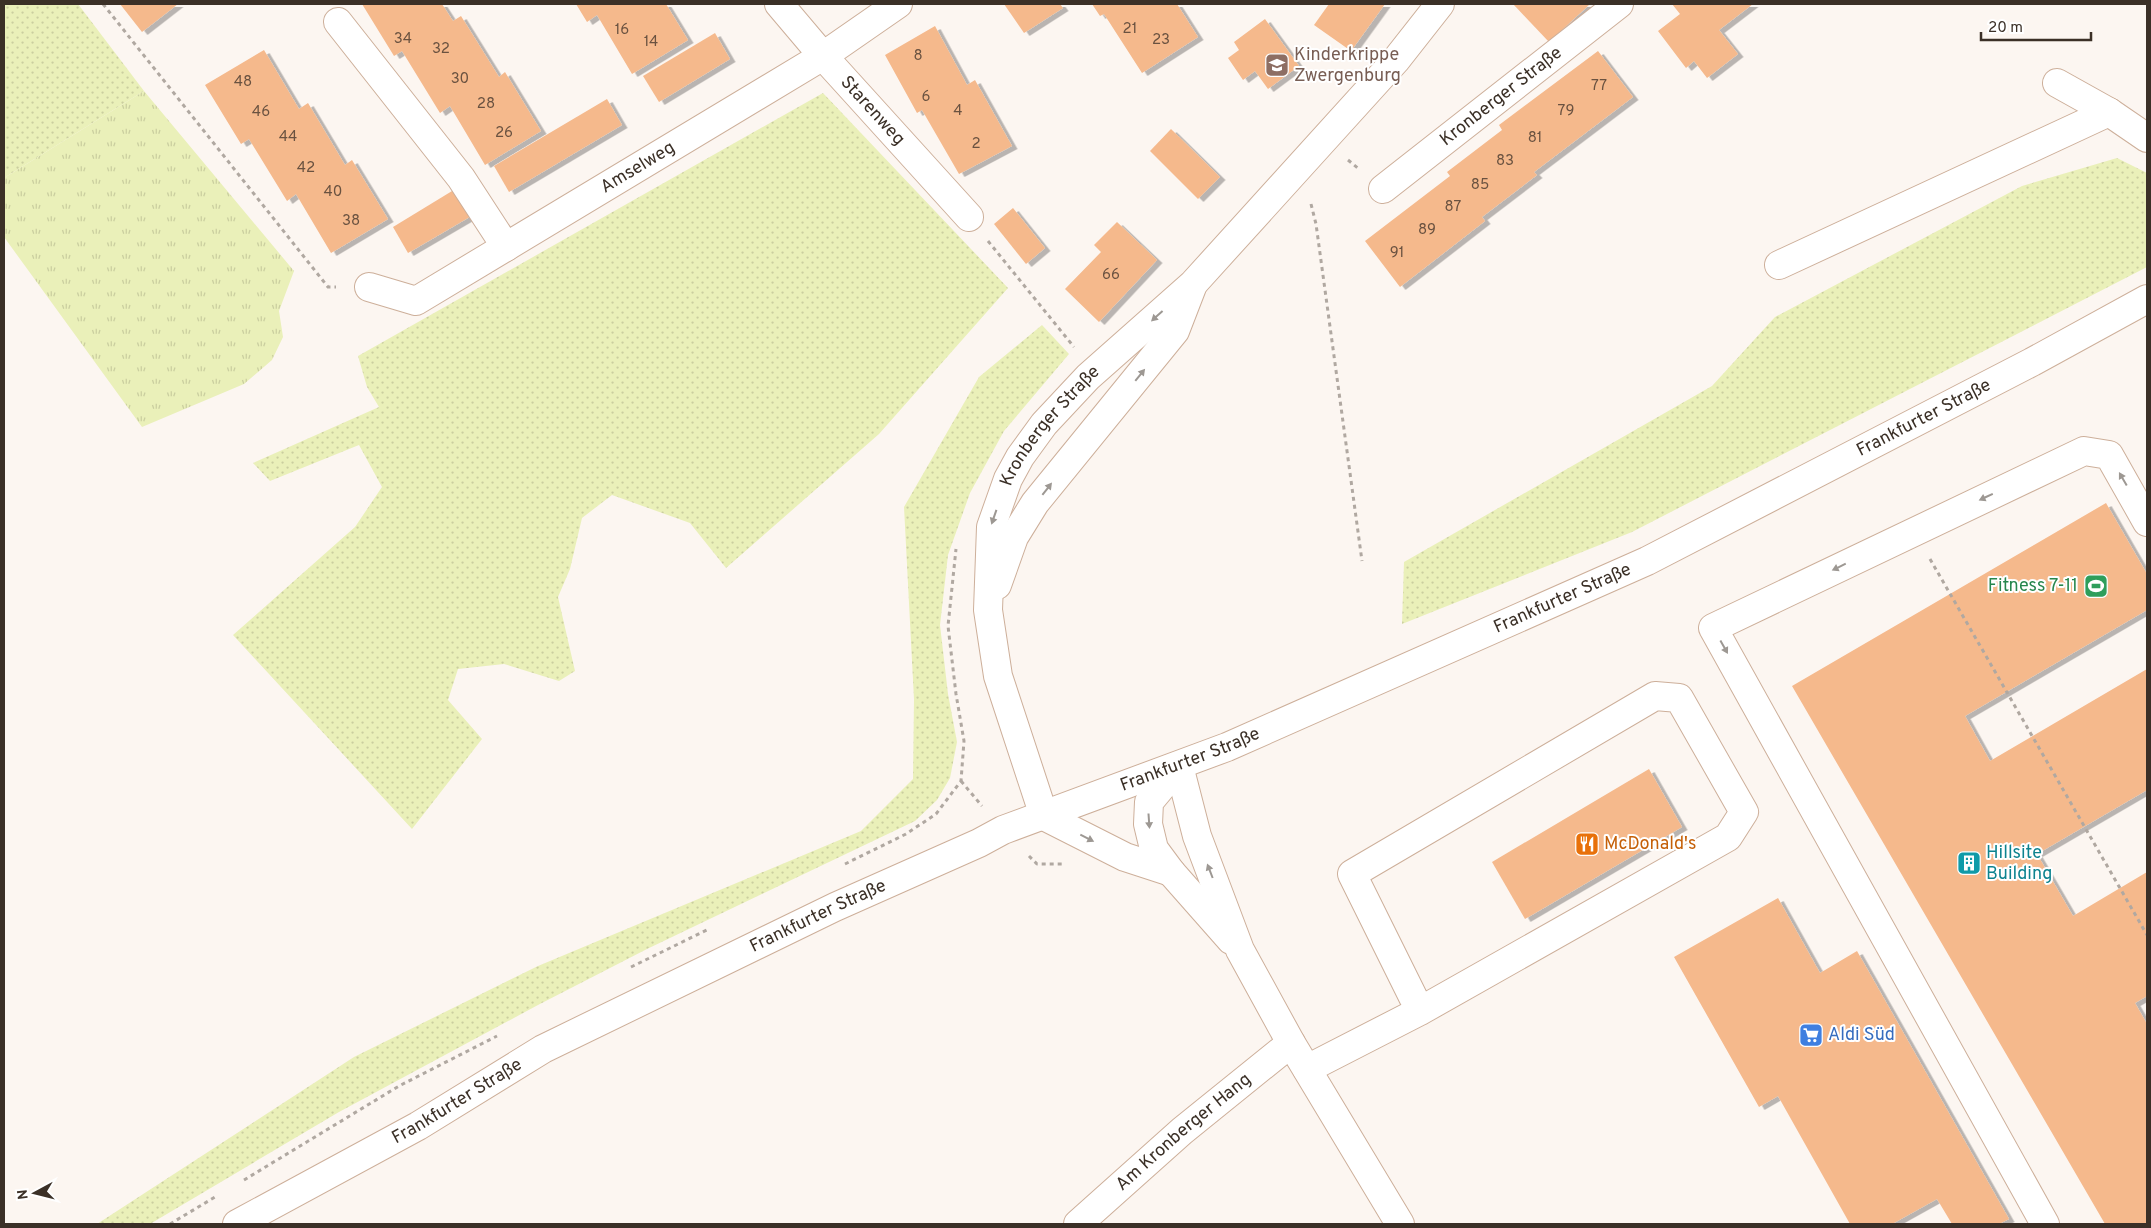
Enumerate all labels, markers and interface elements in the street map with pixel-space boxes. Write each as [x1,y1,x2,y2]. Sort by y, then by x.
scale bar [1981,10,2091,42]
text: 20 m [1988,19,2023,38]
house number: 21 [1123,20,1137,39]
house number: 16 [615,21,629,40]
house number: 34 [394,30,412,49]
house number: 23 [1152,31,1170,50]
house number: 14 [644,33,658,52]
house number: 32 [432,40,450,59]
street label: Kronberger Straße [1435,41,1567,151]
place label: Kinderkrippe Zwergenburg [1294,44,1401,88]
house number: 8 [913,47,923,66]
school or university icon: Kinderkrippe Zwergenburg [1264,52,1290,78]
house number: 30 [451,70,469,89]
street label: Starenweg [835,71,910,150]
house number: 48 [234,73,252,92]
house number: 77 [1591,77,1607,96]
house number: 6 [922,88,931,107]
house number: 28 [477,95,495,114]
house number: 4 [953,102,963,121]
house number: 79 [1558,102,1574,121]
house number: 46 [252,103,270,122]
house number: 26 [495,124,513,143]
house number: 44 [279,128,297,147]
house number: 81 [1528,129,1542,148]
house number: 2 [971,135,981,154]
street label: Amselweg [596,136,679,199]
house number: 83 [1496,152,1514,171]
house number: 42 [297,159,315,178]
house number: 85 [1471,176,1489,195]
house number: 40 [324,183,342,202]
house number: 87 [1445,198,1462,217]
house number: 38 [342,212,360,231]
house number: 89 [1418,221,1436,240]
house number: 91 [1390,244,1404,263]
house number: 66 [1102,266,1120,285]
one-way arrow [1150,311,1163,322]
street label: Kronberger Straße [995,360,1105,489]
one-way arrow [1134,369,1145,382]
street label: Frankfurter Straße [1853,374,1995,462]
one-way arrow [2119,472,2127,487]
one-way arrow [1041,483,1052,496]
one-way arrow [1979,494,1993,502]
one-way arrow [990,510,997,525]
street label: Frankfurter Straße [1490,558,1635,639]
one-way arrow [1832,564,1846,572]
sports icon: Fitness 7-11 [2083,573,2109,599]
place label: Fitness 7-11 [1988,575,2078,598]
one-way arrow [1719,641,1728,654]
street label: Frankfurter Straße [1117,722,1264,797]
one-way arrow [1145,813,1153,829]
restaurant icon: McDonald's [1574,831,1600,857]
place label: McDonald's [1604,833,1696,856]
one-way arrow [1080,834,1094,842]
place label: Hillsite Building [1986,842,2052,886]
building icon: Hillsite Building [1956,850,1982,876]
one-way arrow [1206,863,1214,878]
street label: Frankfurter Straße [746,874,890,958]
supermarket icon: Aldi Süd [1798,1022,1824,1048]
place label: Aldi Süd [1828,1024,1895,1047]
street label: Frankfurter Straße [388,1053,526,1149]
street label: Am Kronberger Hang [1111,1068,1256,1196]
north arrow [10,1168,60,1218]
text: N [15,1188,33,1200]

